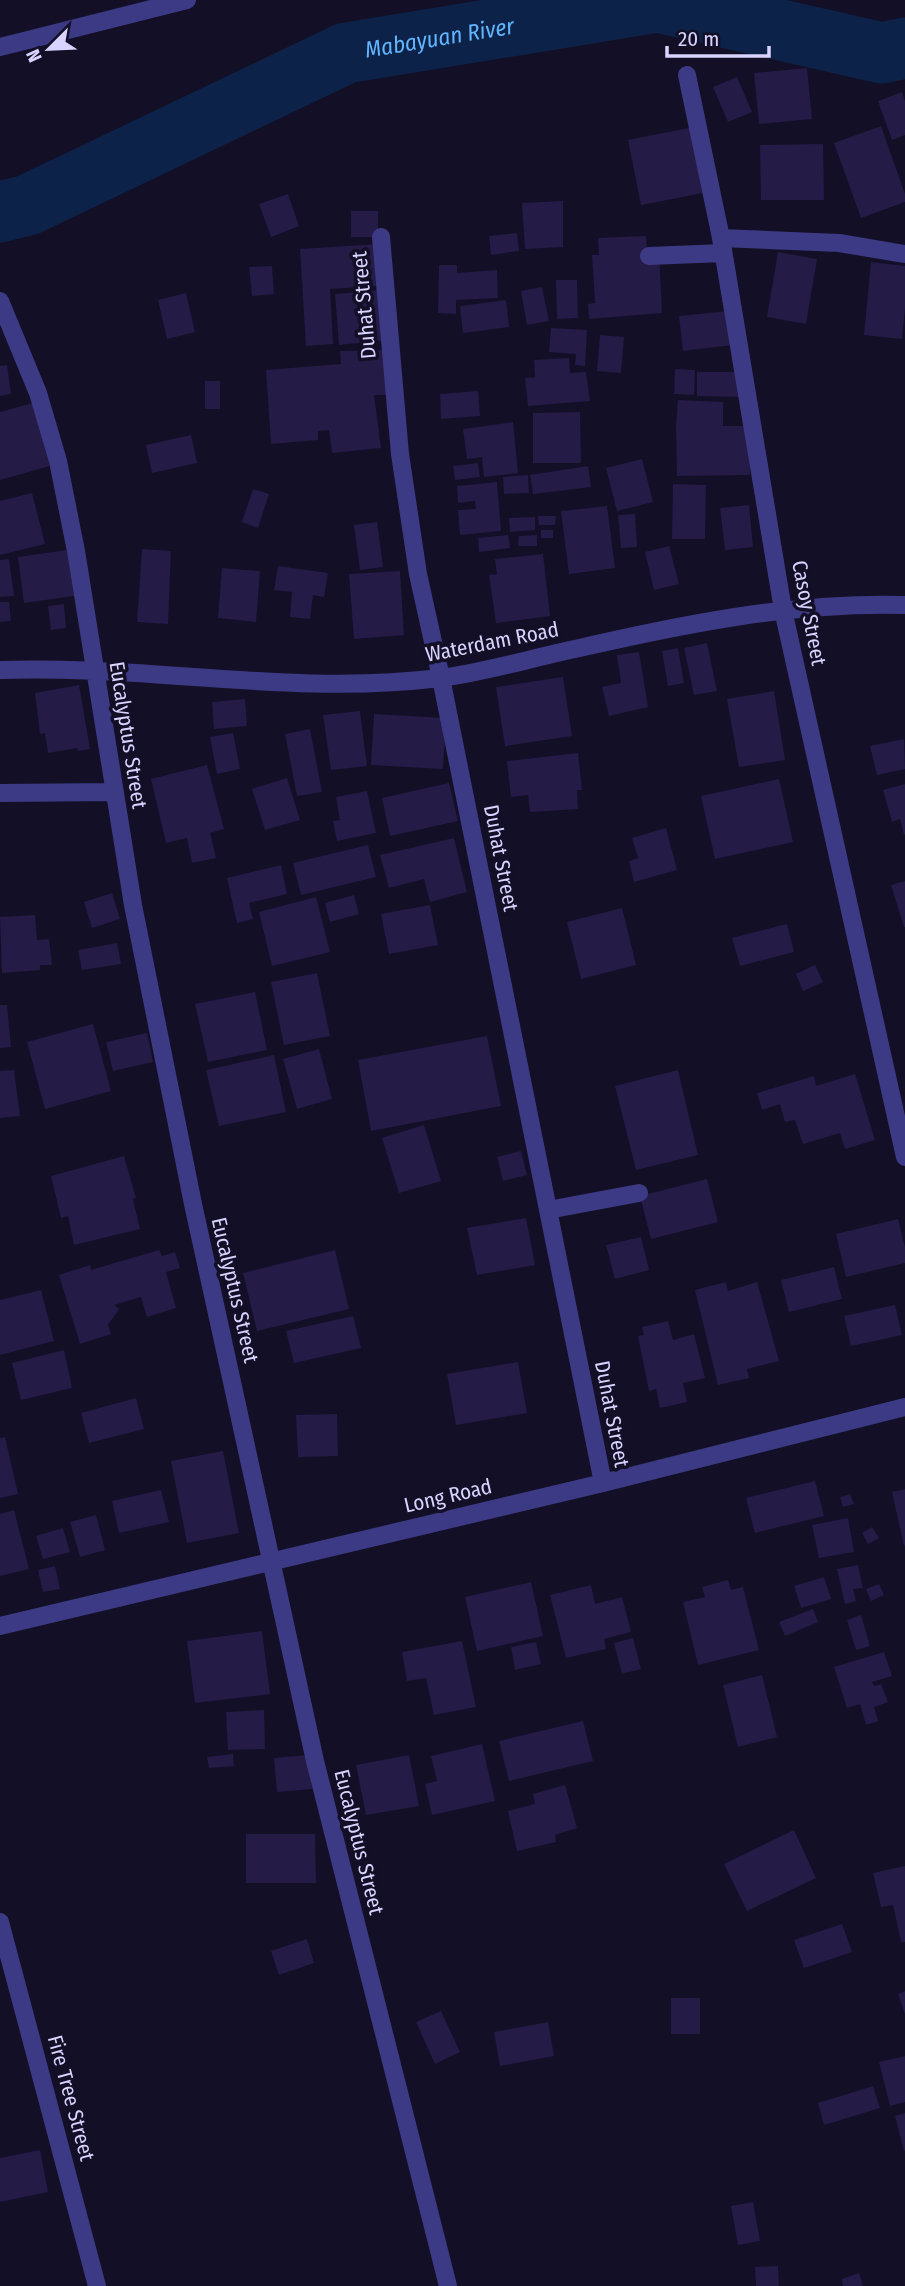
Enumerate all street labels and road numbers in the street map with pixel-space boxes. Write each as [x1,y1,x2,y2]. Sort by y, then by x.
street label: Duhat Street [346,250,382,360]
street label: Casoy Street [786,558,832,668]
street label: Waterdam Road [423,616,561,668]
street label: Eucalyptus Street [104,660,152,811]
street label: Duhat Street [478,803,524,914]
street label: Eucalyptus Street [206,1215,264,1365]
street label: Duhat Street [589,1359,635,1470]
street label: Long Road [402,1473,494,1519]
street label: Eucalyptus Street [328,1767,390,1917]
street label: Fire Tree Street [42,2032,100,2164]

